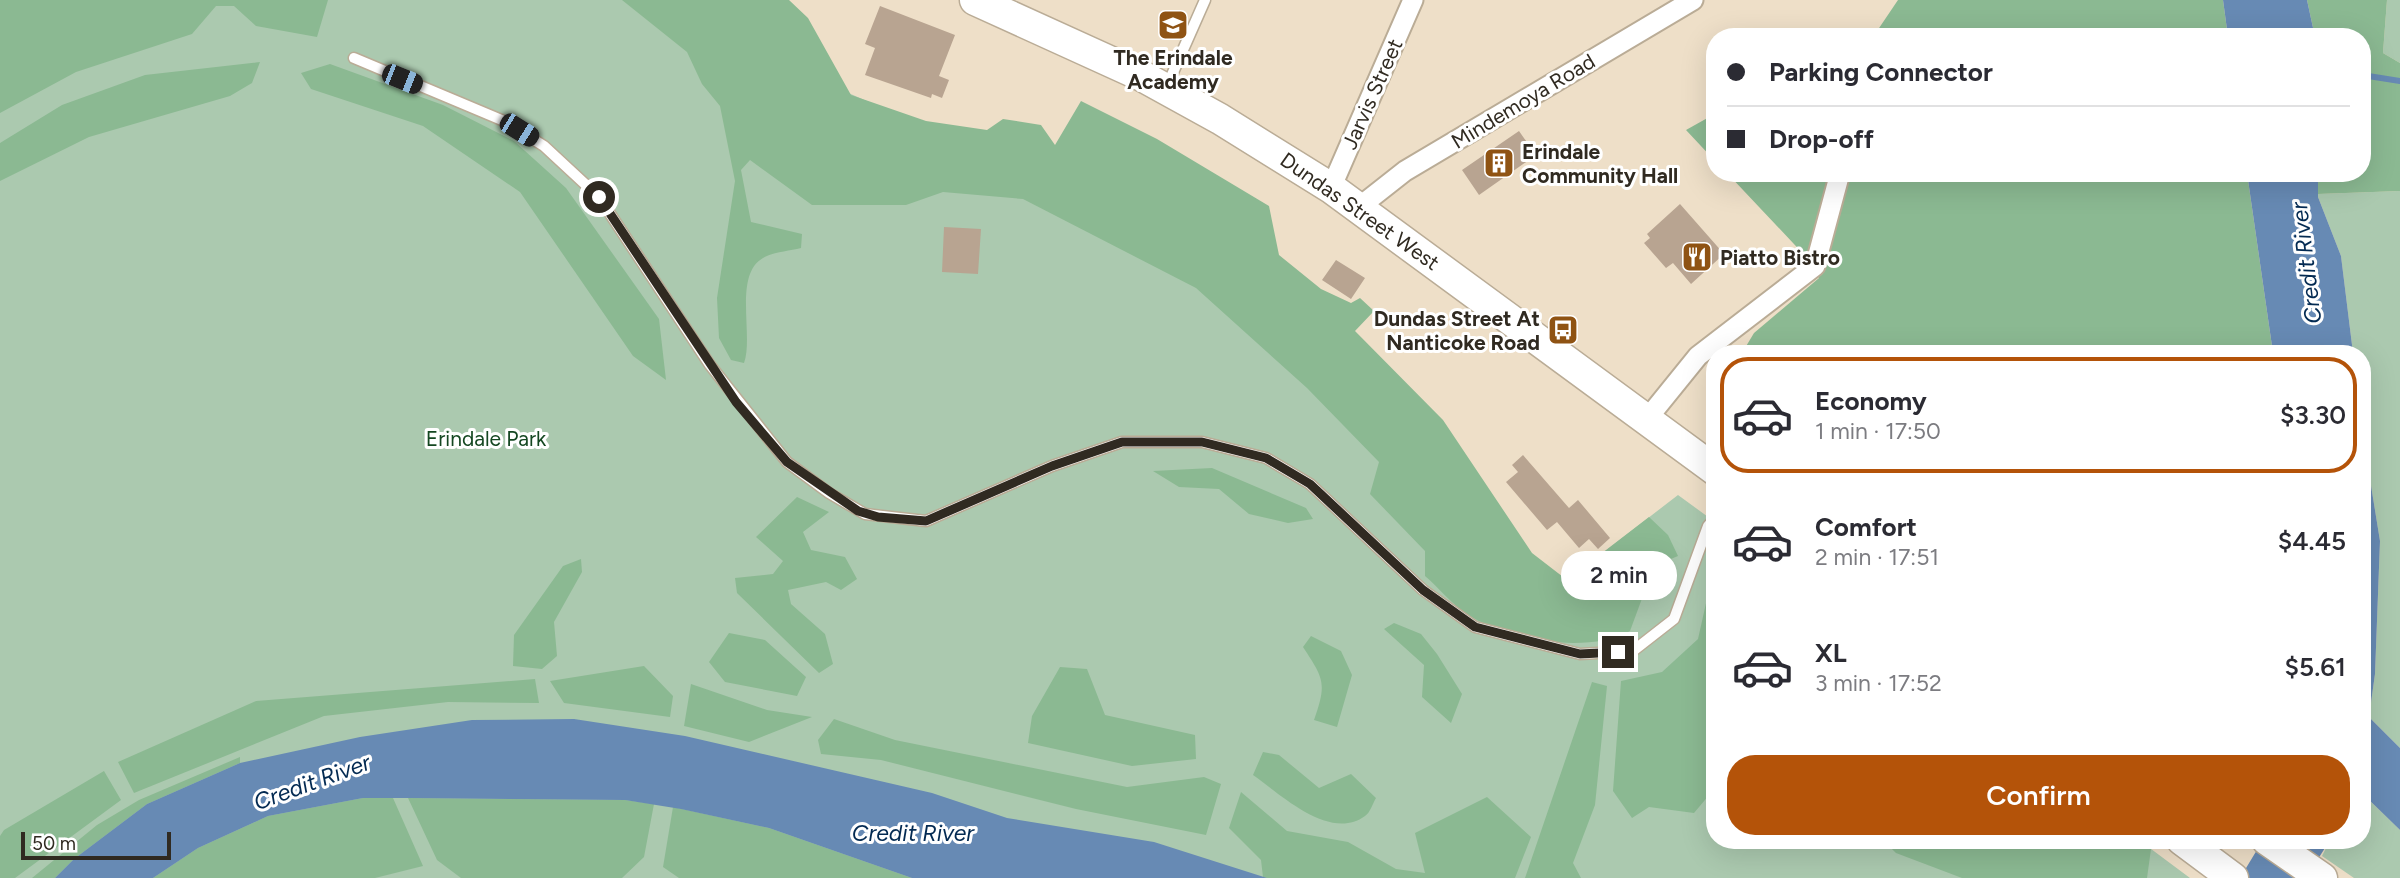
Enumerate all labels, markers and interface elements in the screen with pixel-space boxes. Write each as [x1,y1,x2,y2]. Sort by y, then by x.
school or university icon: The Erindale Academy [1156,8,1190,42]
street label: Jarvis Street [1337,35,1407,153]
place label: The Erindale Academy [1113,45,1233,94]
street label: Mindemoya Road [1447,48,1599,154]
text: Parking Connector [1769,56,1993,88]
car [379,61,426,97]
car [496,110,543,150]
text: Drop-off [1769,123,1874,155]
place label: Erindale Community Hall [1522,139,1678,188]
building icon: Erindale Community Hall [1482,146,1516,180]
street label: Dundas Street West [1276,147,1444,275]
route start [583,181,615,213]
water label: Credit River [2285,199,2327,325]
restaurant icon: Piatto Bistro [1680,240,1714,274]
place label: Piatto Bistro [1720,245,1840,270]
place label: Dundas Street At Nanticoke Road [1374,306,1540,355]
bus stop icon: Dundas Street At Nanticoke Road [1546,313,1580,347]
icon: car [1731,384,1794,447]
text: Economy [1815,385,1927,417]
text: $3.30 [2280,399,2346,431]
text: 1 min · 17:50 [1815,417,1941,445]
park label: Erindale Park [426,426,547,451]
icon: car [1731,510,1794,573]
text: Comfort [1815,511,1917,543]
text: $4.45 [2278,525,2346,557]
text: 2 min · 17:51 [1815,543,1939,571]
callout: 2 min [1560,550,1676,600]
text: 2 min [1590,561,1648,589]
route end [1602,636,1634,668]
icon: car [1731,636,1794,699]
text: XL [1815,637,1847,669]
text: $5.61 [2285,651,2346,683]
text: 3 min · 17:52 [1815,669,1942,697]
water label: Credit River [250,748,375,816]
button: Confirm [1727,755,2350,835]
water label: Credit River [852,819,975,847]
scale bar [21,829,172,861]
text: 50 m [32,832,76,855]

